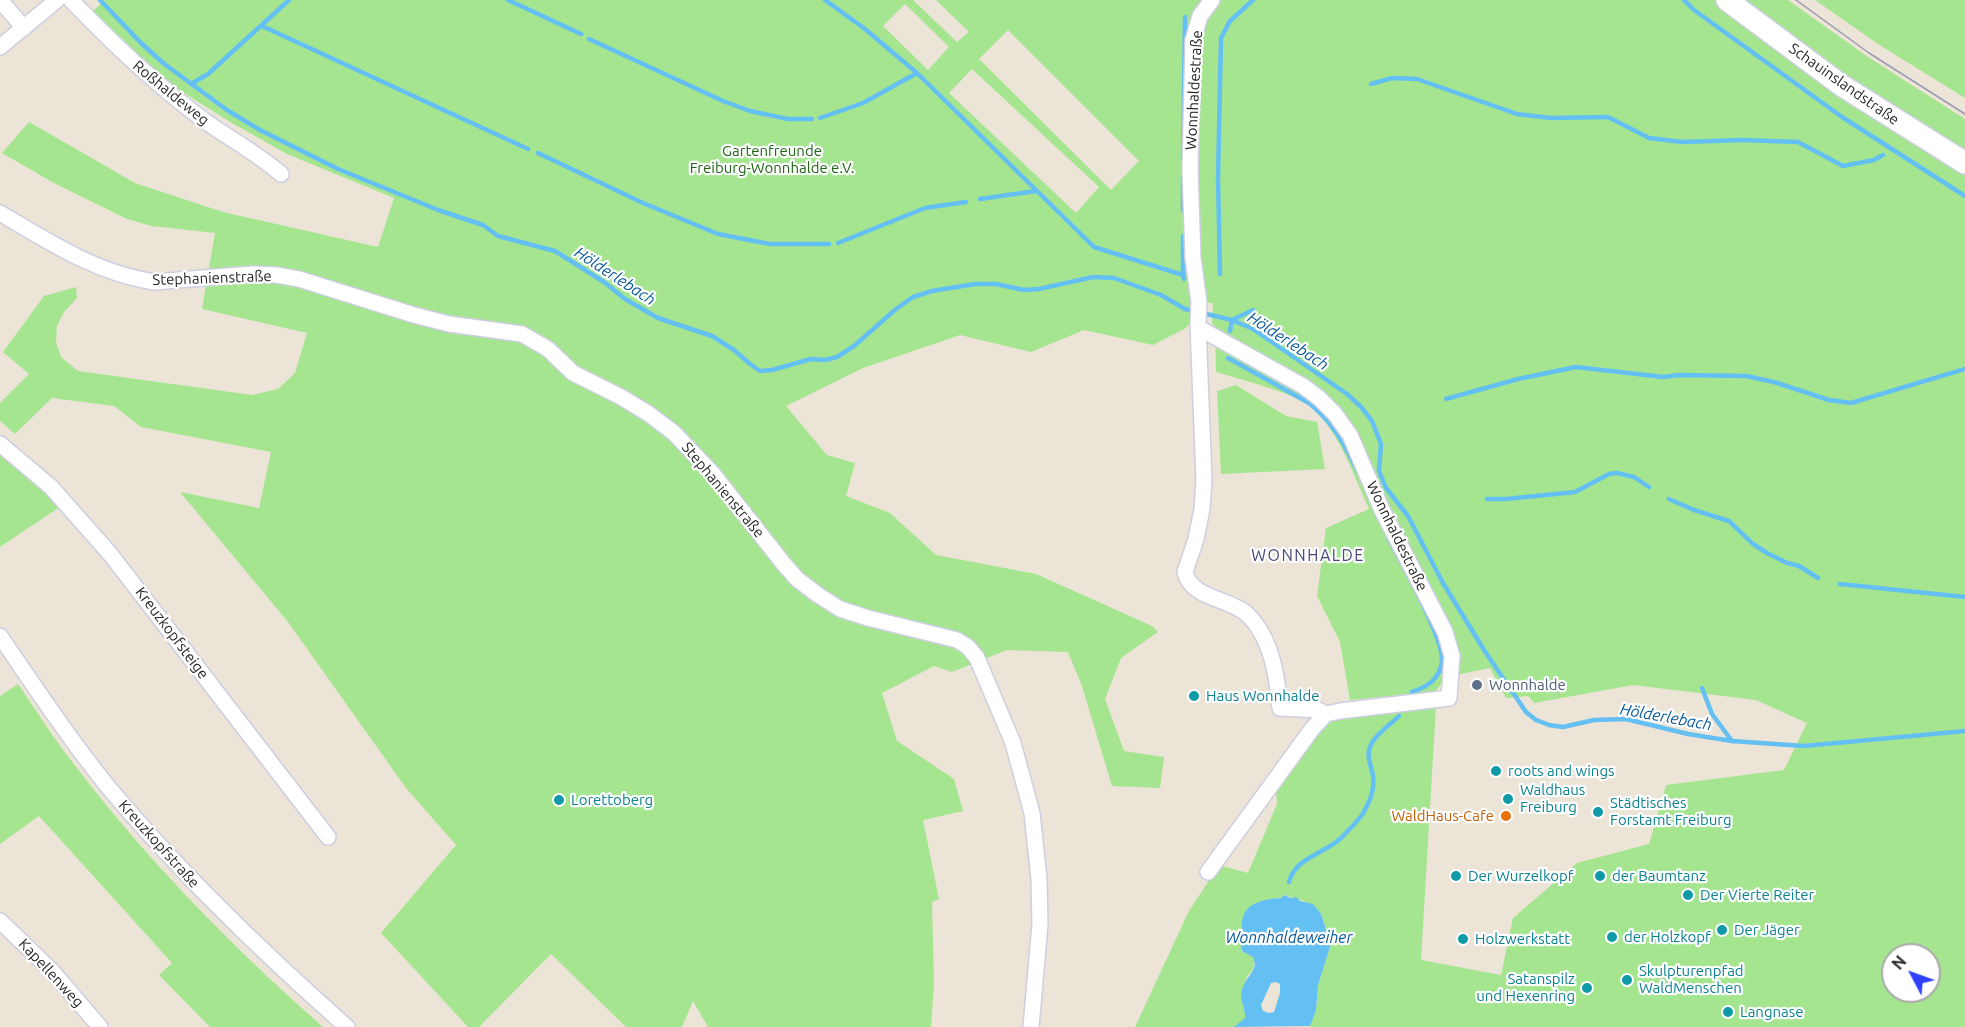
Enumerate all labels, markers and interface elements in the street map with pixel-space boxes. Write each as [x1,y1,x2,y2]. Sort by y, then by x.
street label: Wonnhaldestraße [1182,30,1206,150]
street label: Schauinslandstraße [1785,39,1903,129]
street label: Roßhaldeweg [129,57,213,129]
park label: Gartenfreunde Freiburg-Wonnhalde e.V. [690,142,854,177]
water label: Hölderlebach [571,243,659,309]
street label: Stephanienstraße [152,267,272,289]
water label: Hölderlebach [1244,308,1332,374]
street label: Stephanienstraße [678,439,768,541]
street label: Wonnhaldestraße [1363,478,1431,594]
district label: WONNHALDE [1251,546,1365,566]
street label: Kreuzkopfsteige [132,584,212,682]
place label: Wonnhalde [1489,676,1566,694]
marker: Wonnhalde [1470,678,1484,692]
place label: Haus Wonnhalde [1206,687,1319,705]
marker: Haus Wonnhalde [1187,689,1201,703]
water label: Hölderlebach [1619,699,1713,735]
place label: roots and wings [1508,762,1615,780]
marker: roots and wings [1489,764,1503,778]
place label: Waldhaus Freiburg [1520,781,1585,816]
place label: Lorettoberg [571,791,653,809]
marker: Waldhaus Freiburg [1501,792,1515,806]
marker: Lorettoberg [552,793,566,807]
place label: Städtisches Forstamt Freiburg [1610,794,1732,829]
street label: Kreuzkopfstraße [115,796,203,892]
marker: Städtisches Forstamt Freiburg [1591,805,1605,819]
place label: WaldHaus-Cafe [1392,807,1494,825]
marker: WaldHaus-Cafe [1499,809,1513,823]
place label: Der Wurzelkopf [1468,867,1573,885]
place label: der Baumtanz [1612,867,1706,885]
marker: Der Wurzelkopf [1449,869,1463,883]
marker: der Baumtanz [1593,869,1607,883]
place label: Der Vierte Reiter [1700,886,1814,904]
marker: Der Vierte Reiter [1681,888,1695,902]
place label: Der Jäger [1734,921,1800,939]
marker: Der Jäger [1715,923,1729,937]
water label: Wonnhaldeweiher [1226,928,1352,948]
place label: der Holzkopf [1624,928,1711,946]
place label: Holzwerkstatt [1475,930,1570,948]
marker: der Holzkopf [1605,930,1619,944]
marker: Holzwerkstatt [1456,932,1470,946]
street label: Kapellenweg [15,935,87,1011]
north arrow [1881,943,1941,1003]
text: N [1888,952,1910,973]
place label: Skulpturenpfad WaldMenschen [1639,962,1744,997]
place label: Satanspilz und Hexenring [1476,970,1575,1005]
marker: Skulpturenpfad WaldMenschen [1620,973,1634,987]
marker: Satanspilz und Hexenring [1580,981,1594,995]
place label: Langnase [1740,1003,1804,1021]
marker: Langnase [1721,1005,1735,1019]

